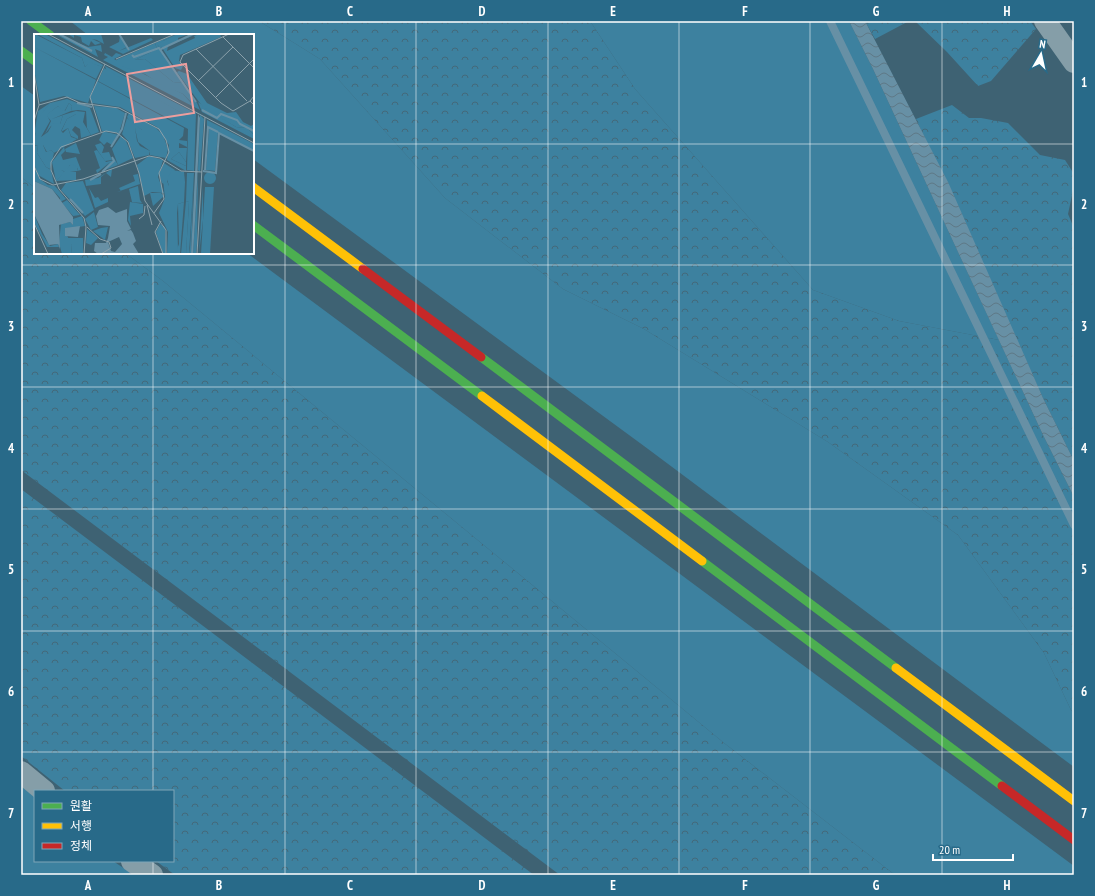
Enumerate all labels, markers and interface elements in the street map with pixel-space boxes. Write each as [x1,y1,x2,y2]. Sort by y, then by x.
text: A [84,3,92,20]
text: B [216,3,222,20]
text: C [347,3,353,20]
text: D [479,3,486,20]
text: E [610,3,616,20]
text: F [742,3,748,20]
text: G [873,3,880,20]
text: H [1004,3,1011,20]
inset map [34,34,254,254]
north arrow [1021,34,1061,74]
text: N [1039,37,1047,52]
text: 1 [8,74,14,91]
text: 1 [1081,74,1087,91]
text: 2 [8,196,14,213]
text: 2 [1081,196,1087,213]
text: 3 [8,318,14,335]
text: 3 [1081,318,1087,335]
text: 4 [8,440,15,457]
text: 4 [1081,440,1088,457]
text: 5 [8,561,14,578]
text: 5 [1081,561,1087,578]
text: 6 [8,683,14,700]
text: 6 [1081,683,1087,700]
legend [34,790,174,862]
text: 원활 [70,798,92,813]
text: 7 [8,805,14,822]
text: 7 [1081,805,1087,822]
text: 서행 [70,818,92,833]
scale bar [933,836,1013,862]
text: 정체 [70,838,92,853]
text: 20 m [939,842,960,857]
text: A [84,877,92,894]
text: B [216,877,222,894]
text: C [347,877,353,894]
text: D [479,877,486,894]
text: E [610,877,616,894]
text: F [742,877,748,894]
text: G [873,877,880,894]
text: H [1004,877,1011,894]

